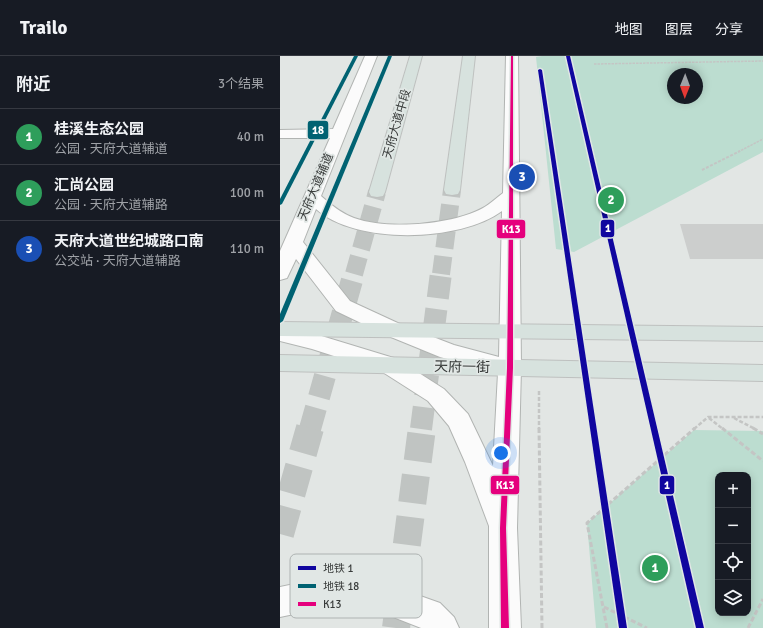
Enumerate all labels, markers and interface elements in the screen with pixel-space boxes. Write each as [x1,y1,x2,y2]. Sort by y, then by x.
text: Trailo [20,16,67,40]
text: 地图 [615,21,643,38]
text: 图层 [665,21,693,38]
text: 分享 [715,21,743,38]
north arrow [667,68,703,104]
text: 附近 [16,74,50,95]
text: 3个结果 [218,76,264,92]
street label: 天府大道中段 [380,87,414,161]
text: 桂溪生态公园 [54,120,144,138]
line badge: 18 [307,120,329,140]
text: 18 [312,124,324,137]
text: 1 [25,129,33,145]
text: 40 m [237,129,264,145]
text: 公园 · 天府大道辅道 [54,141,168,157]
street label: 天府大道辅道 [295,151,337,223]
pin: 3 [509,162,535,192]
text: 汇尚公园 [54,176,114,194]
text: 2 [25,185,33,201]
text: 100 m [230,185,264,201]
pin: 2 [598,185,624,215]
text: 公园 · 天府大道辅路 [54,197,168,213]
line badge: K13 [496,219,526,239]
line badge: 1 [600,219,615,238]
text: 1 [605,222,611,235]
text: K13 [502,223,520,236]
text: 天府大道世纪城路口南 [54,232,204,250]
text: 3 [25,241,33,257]
text: 110 m [230,241,264,257]
text: 公交站 · 天府大道辅路 [54,253,181,269]
street label: 天府一街 [434,358,490,376]
your location [491,443,511,463]
map controls [715,472,751,616]
button: + [715,472,751,508]
line badge: K13 [490,475,520,495]
line badge: 1 [659,475,675,495]
text: K13 [496,479,514,492]
text: 1 [664,479,670,492]
button: − [715,508,751,544]
button: locate [715,544,751,580]
pin: 1 [642,553,668,583]
legend [290,554,422,618]
text: 地铁 1 [323,562,353,575]
text: 地铁 18 [323,580,359,593]
button: layers [715,580,751,616]
text: K13 [323,598,341,611]

